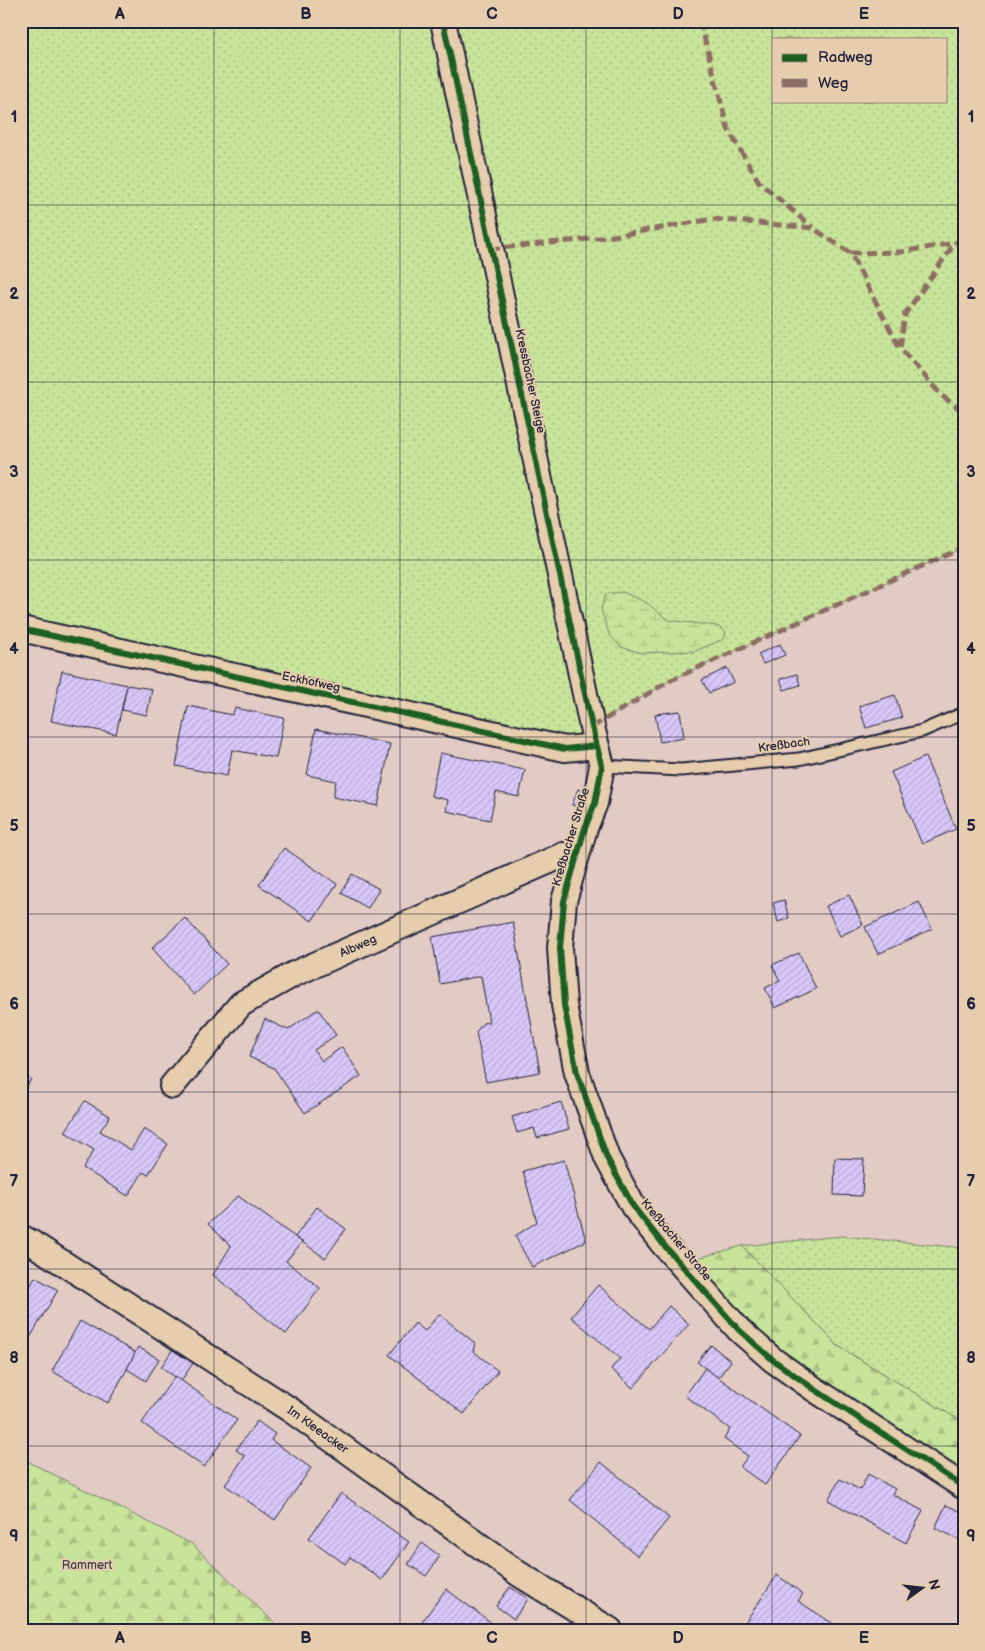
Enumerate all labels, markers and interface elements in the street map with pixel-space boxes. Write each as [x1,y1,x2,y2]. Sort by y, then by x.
text: A [114,5,125,24]
text: B [300,5,312,24]
text: C [486,5,498,24]
text: D [672,5,684,24]
text: E [859,5,869,24]
legend [772,38,948,102]
text: Radweg [818,48,873,67]
text: Weg [818,74,848,93]
text: 1 [11,108,17,127]
text: 1 [968,108,974,127]
text: 2 [9,285,19,304]
text: 2 [966,285,976,304]
street label: Kressbacher Steige [512,327,548,435]
text: 3 [9,463,19,482]
text: 3 [966,463,976,482]
text: 4 [9,640,19,659]
text: 4 [966,640,976,659]
street label: Eckhofweg [280,668,342,696]
street label: Kreßbach [757,734,811,756]
street label: Kreßbacher Straße [549,786,593,888]
text: 5 [9,817,19,836]
text: 5 [966,817,976,836]
street label: Albweg [337,931,379,960]
text: 6 [9,995,19,1014]
text: 6 [966,995,976,1014]
text: 7 [10,1172,19,1191]
text: 7 [967,1172,976,1191]
street label: Kreßbacher Straße [637,1196,715,1284]
text: 8 [9,1349,19,1368]
text: 8 [966,1349,976,1368]
street label: Im Kleeacker [285,1403,352,1457]
text: 9 [9,1527,19,1546]
text: 9 [966,1527,976,1546]
park label: Rammert [62,1558,113,1573]
north arrow [898,1564,948,1614]
text: N [925,1577,944,1592]
text: A [114,1629,125,1648]
text: B [300,1629,312,1648]
text: C [486,1629,498,1648]
text: D [672,1629,684,1648]
text: E [859,1629,869,1648]

